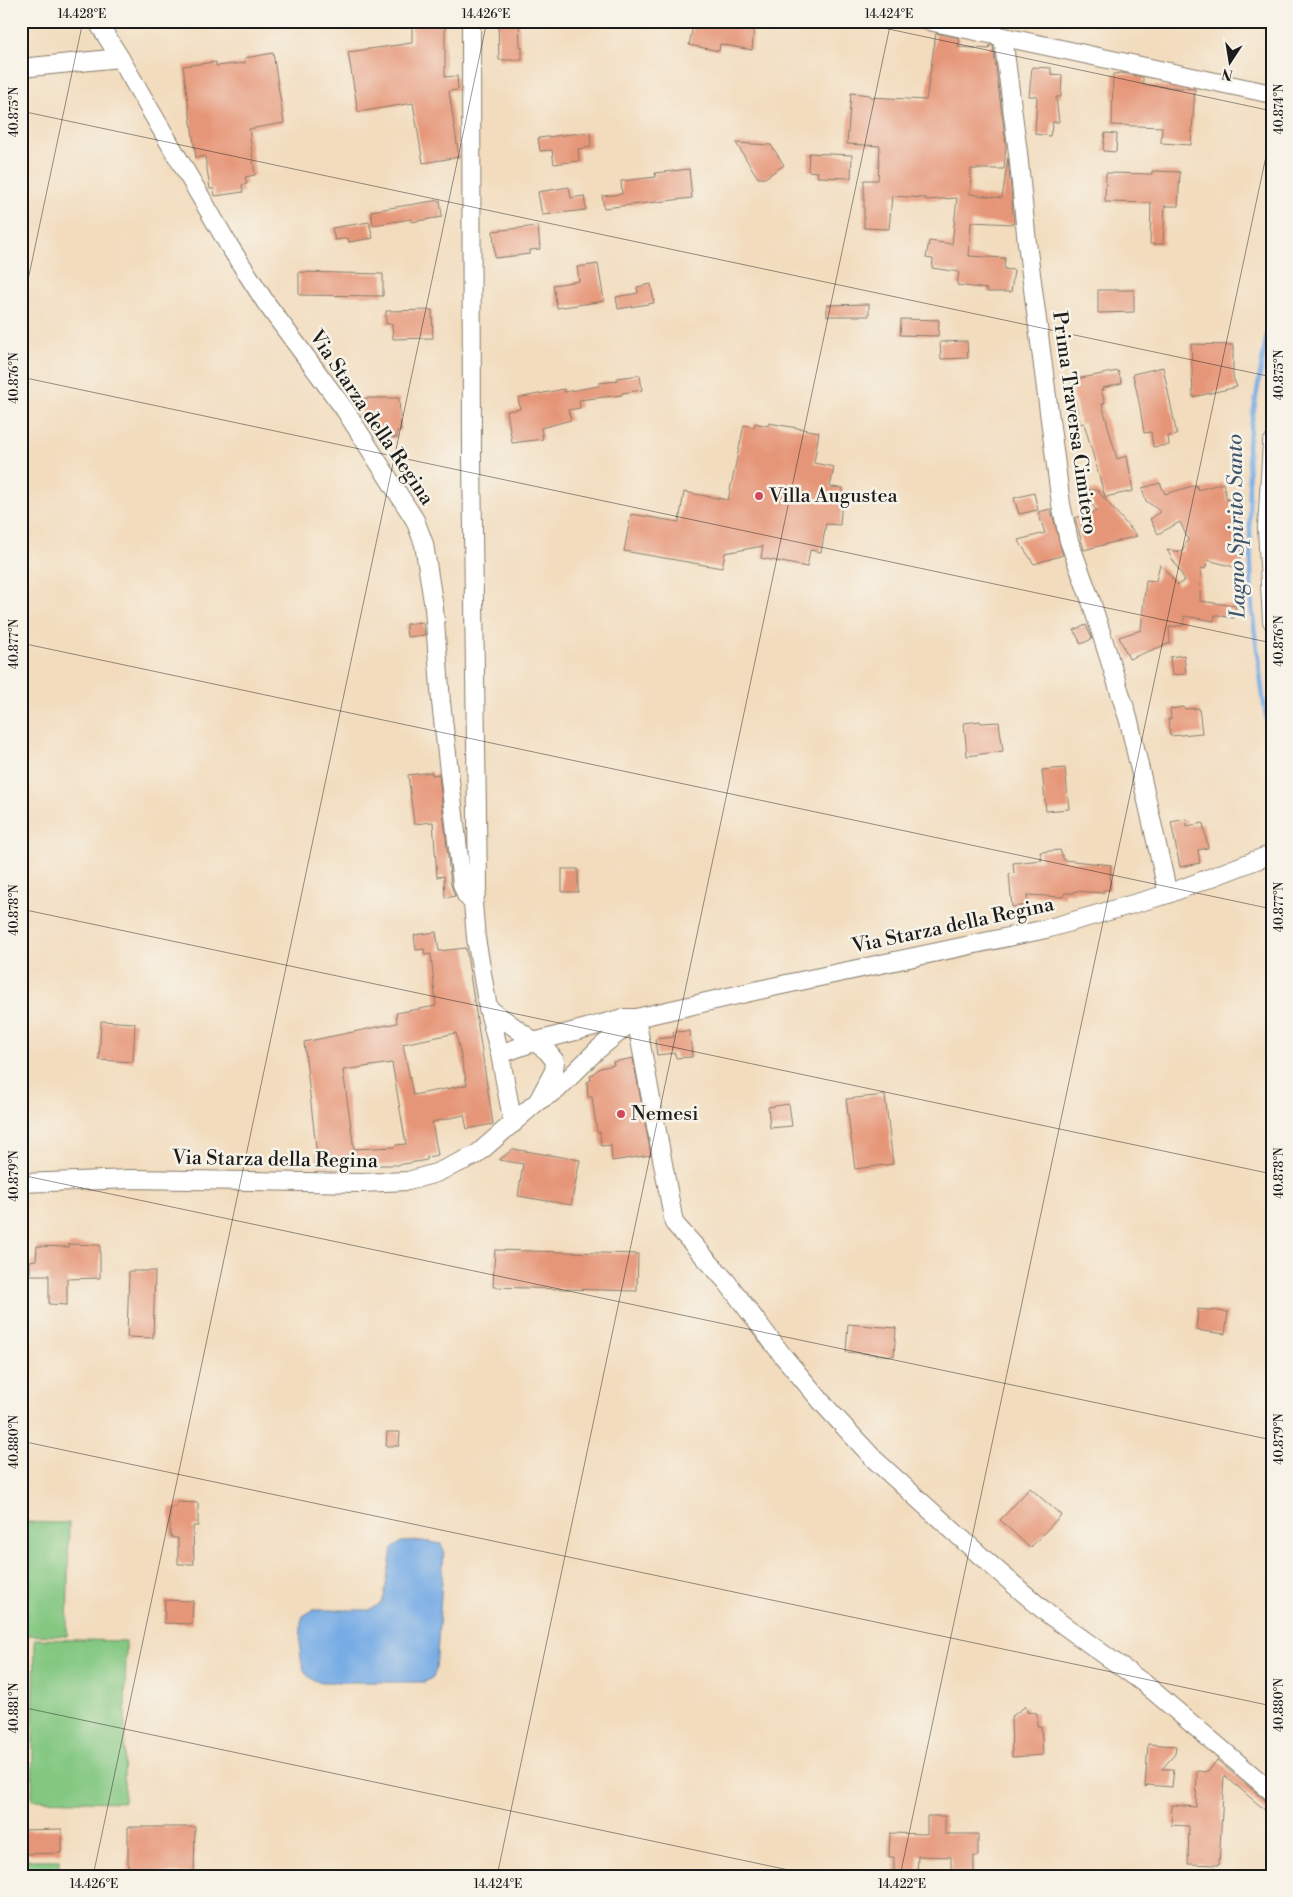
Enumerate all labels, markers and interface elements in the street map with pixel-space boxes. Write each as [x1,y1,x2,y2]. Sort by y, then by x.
text: 14.428°E [58,7,106,22]
text: 14.426°E [462,7,510,22]
text: 14.424°E [865,7,913,22]
north arrow [1206,38,1256,88]
text: N [1220,64,1235,84]
text: 40.874°N [1272,84,1287,134]
text: 40.875°N [7,87,22,137]
street label: Prima Traversa Cimitero [1046,310,1102,536]
street label: Via Starza della Regina [303,325,439,511]
text: 40.875°N [1272,350,1287,400]
text: 40.876°N [7,352,22,404]
water label: Lagno Spirito Santo [1222,434,1252,619]
place label: Villa Augustea [768,484,898,509]
marker: Villa Augustea [753,490,765,502]
text: 40.876°N [1272,615,1287,667]
text: 40.877°N [7,619,22,669]
text: 40.877°N [1272,882,1287,932]
text: 40.878°N [7,884,22,936]
street label: Via Starza della Regina [849,892,1057,960]
place label: Nemesi [631,1102,699,1127]
marker: Nemesi [615,1108,627,1120]
street label: Via Starza della Regina [171,1146,379,1174]
text: 40.878°N [1272,1147,1287,1199]
text: 40.879°N [7,1150,22,1202]
text: 40.879°N [1272,1413,1287,1465]
text: 40.880°N [7,1415,22,1469]
text: 40.880°N [1272,1678,1287,1732]
text: 40.881°N [7,1683,22,1733]
text: 14.426°E [70,1877,118,1892]
text: 14.424°E [474,1877,522,1892]
text: 14.422°E [878,1877,926,1892]

